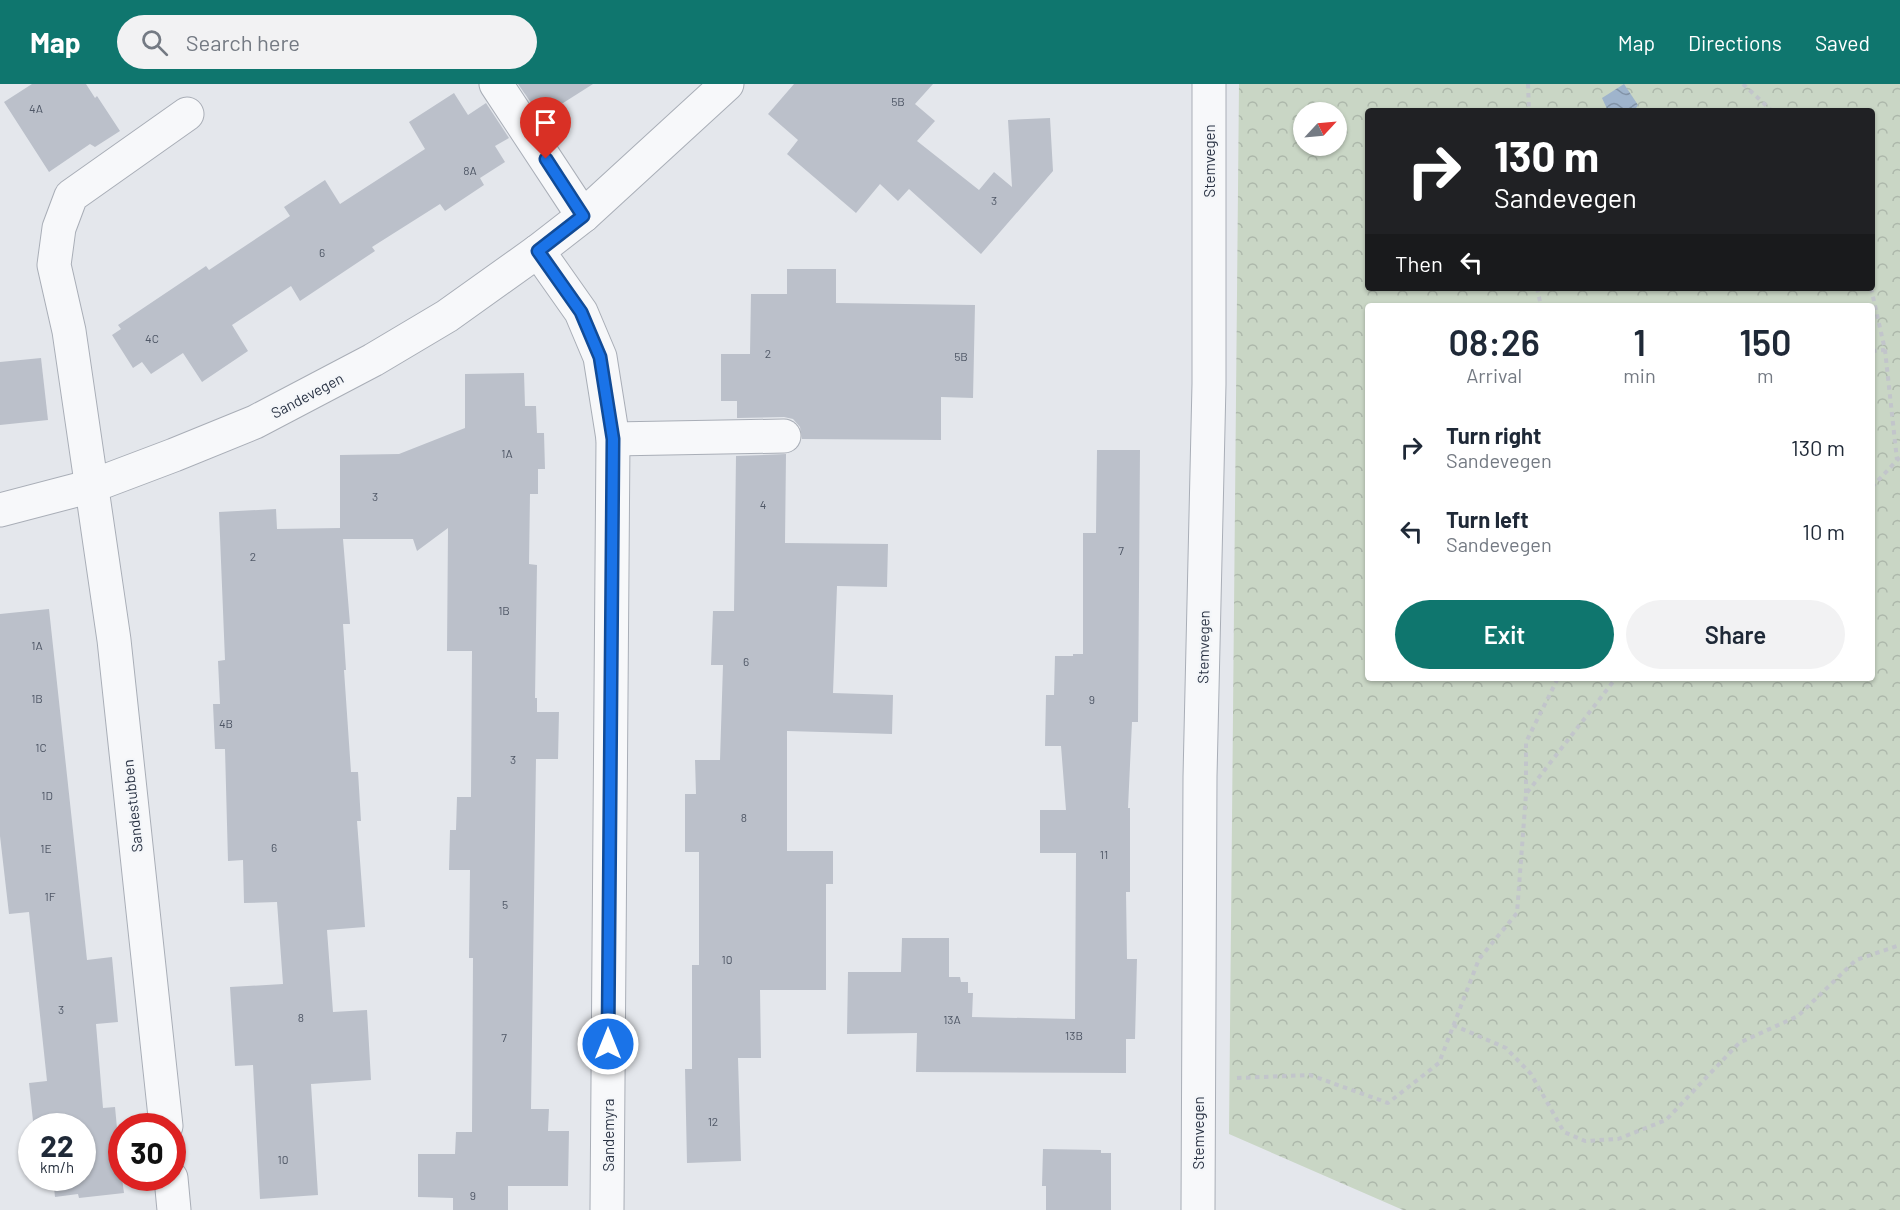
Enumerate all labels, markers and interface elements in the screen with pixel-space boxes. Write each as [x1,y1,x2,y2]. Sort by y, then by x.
search box [117,15,537,69]
text: Map [30,25,81,59]
icon: search [138,26,171,59]
text: Search here [186,29,300,55]
text: Map [1618,30,1655,55]
text: Directions [1688,30,1782,55]
text: Saved [1815,30,1870,55]
house number: 5B [891,94,905,108]
pin [520,97,571,159]
house number: 4A [29,101,43,115]
north arrow [1293,102,1347,156]
map controls [1293,102,1347,156]
icon: arrive [529,106,562,139]
street label: Stemvegen [1200,124,1218,198]
text: 130 m [1494,130,1599,180]
icon: right [1395,132,1473,210]
house number: 8A [463,163,477,177]
text: Sandevegen [1494,181,1637,213]
house number: 3 [991,193,997,207]
house number: 6 [319,245,325,259]
icon: left [1455,246,1488,279]
text: Then [1395,250,1443,276]
text: 08:26 [1449,320,1540,363]
text: 1 [1633,320,1646,363]
text: 150 [1739,320,1791,363]
house number: 4C [145,331,159,345]
house number: 2 [765,346,771,360]
house number: 5B [954,349,968,363]
text: Arrival [1466,363,1522,387]
text: min [1623,363,1656,387]
text: m [1757,363,1774,387]
street label: Sandevegen [268,368,346,422]
text: Turn right [1446,422,1541,448]
icon: right [1395,431,1428,464]
text: 130 m [1791,434,1845,460]
house number: 1A [501,446,513,460]
text: Sandevegen [1446,448,1552,472]
house number: 3 [372,489,378,503]
house number: 4 [760,497,766,511]
text: Turn left [1446,506,1529,532]
icon: left [1395,515,1428,548]
text: 10 m [1802,518,1845,544]
text: Sandevegen [1446,532,1552,556]
house number: 7 [1118,543,1124,557]
house number: 2 [250,549,256,563]
button: Exit [1395,600,1614,669]
button: Share [1626,600,1845,669]
house number: 1B [498,603,510,617]
street label: Stemvegen [1193,610,1213,684]
house number: 1A [31,638,43,652]
house number: 6 [743,654,749,668]
house number: 1B [31,691,43,705]
house number: 9 [1089,692,1095,706]
house number: 4B [219,716,233,730]
house number: 1C [35,740,47,754]
house number: 3 [510,752,516,766]
street label: Sandestubben [118,759,146,853]
house number: 1D [41,788,53,802]
house number: 8 [741,810,747,824]
house number: 6 [271,840,277,854]
house number: 1E [40,841,52,855]
house number: 11 [1100,847,1108,861]
house number: 1F [44,889,56,903]
house number: 5 [502,897,508,911]
house number: 10 [722,952,732,966]
house number: 3 [58,1002,64,1016]
house number: 8 [298,1010,304,1024]
position arrow [576,1012,640,1076]
house number: 13A [943,1012,961,1026]
house number: 13B [1065,1028,1083,1042]
house number: 7 [501,1030,507,1044]
street label: Stemvegen [1189,1096,1207,1170]
street label: Sandemyra [599,1099,617,1171]
speed limit sign: 30 [108,1113,186,1191]
house number: 12 [708,1114,718,1128]
text: 22 [40,1127,74,1163]
house number: 10 [278,1152,288,1166]
text: km/h [40,1158,74,1176]
house number: 9 [470,1188,476,1202]

